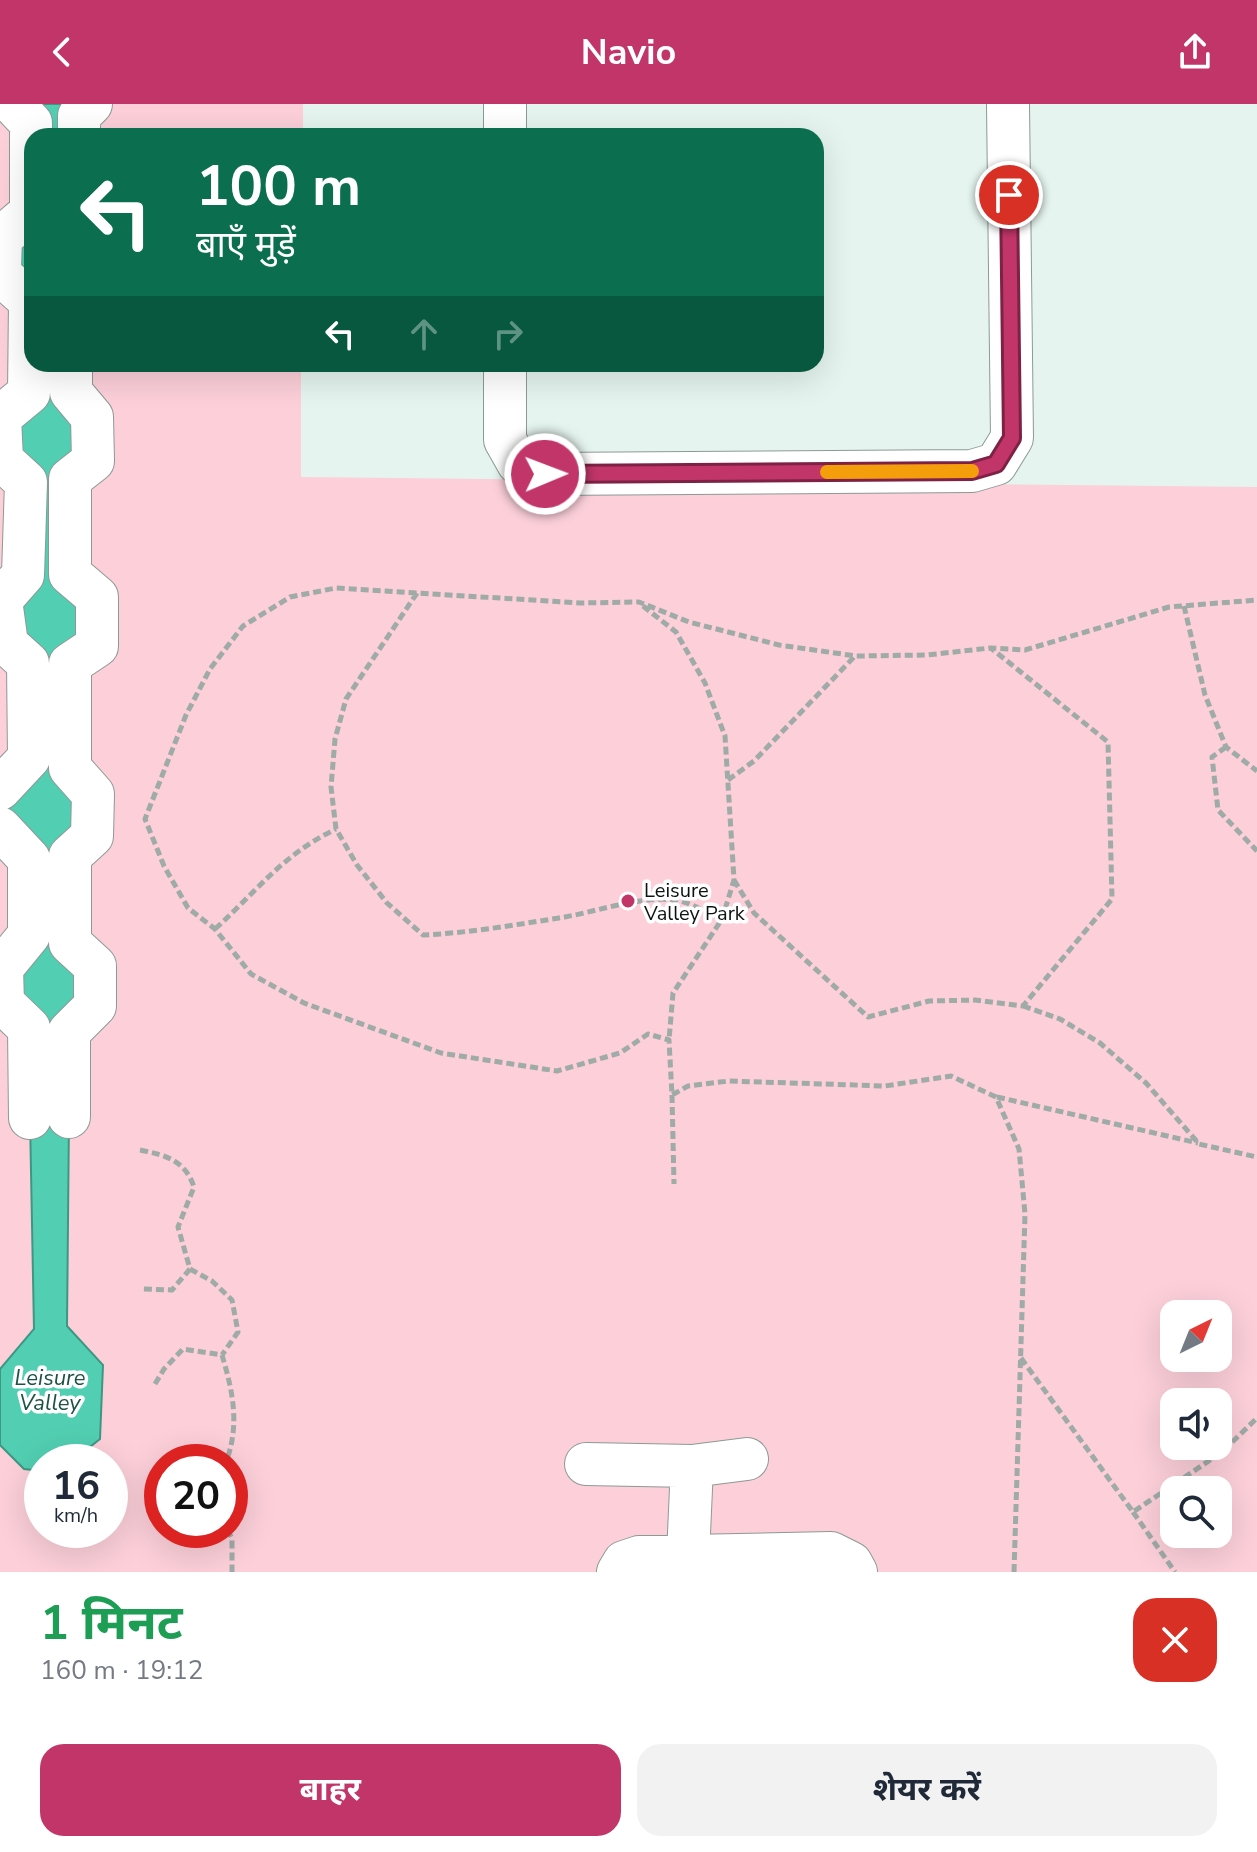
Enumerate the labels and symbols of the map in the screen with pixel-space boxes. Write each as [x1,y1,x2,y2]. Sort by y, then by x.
pin [975,161,1043,229]
position arrow [503,432,587,516]
place label: Leisure Valley Park [643,877,746,927]
marker: Leisure Valley Park [619,892,637,910]
north arrow [1160,1300,1232,1372]
water label: Leisure Valley [14,1363,86,1418]
speed limit sign: 20 [144,1444,248,1548]

